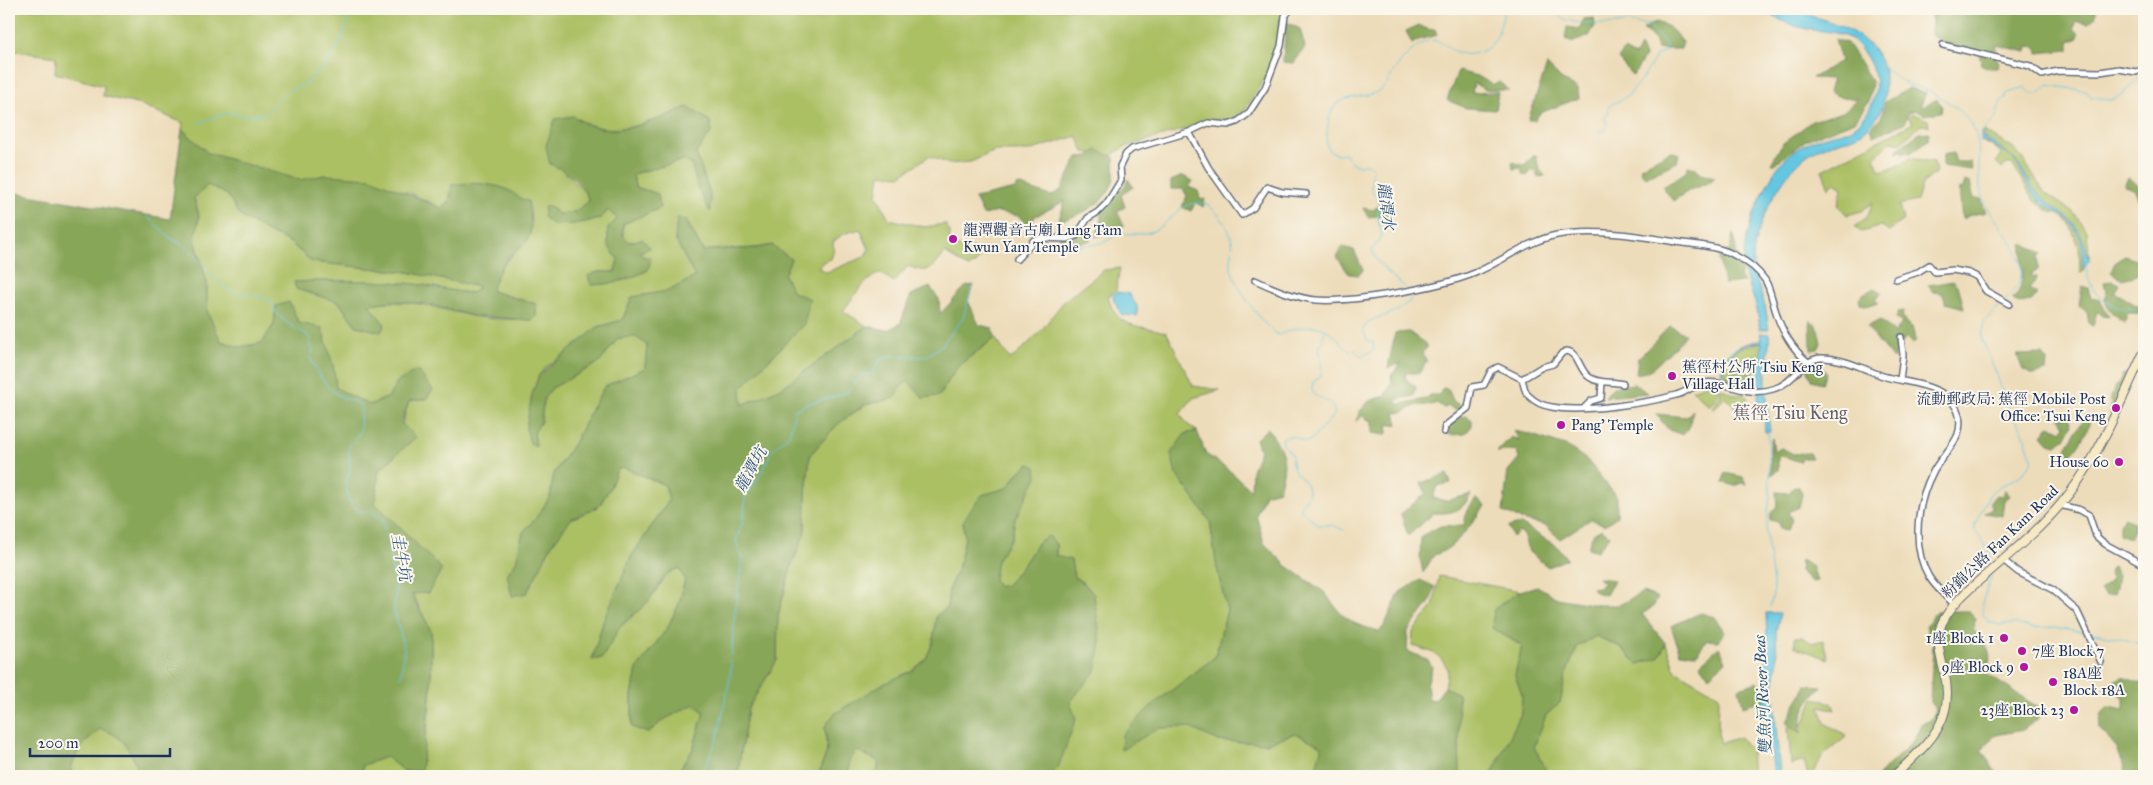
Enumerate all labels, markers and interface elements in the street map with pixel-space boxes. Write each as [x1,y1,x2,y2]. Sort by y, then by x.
water label: 龍潭水 [1374,181,1399,233]
place label: 龍潭觀音古廟 Lung Tam Kwun Yam Temple [963,221,1122,256]
marker: 龍潭觀音古廟 Lung Tam Kwun Yam Temple [947,233,959,245]
place label: 蕉徑村公所 Tsiu Keng Village Hall [1681,358,1824,393]
marker: 蕉徑村公所 Tsiu Keng Village Hall [1666,370,1678,382]
place label: 流動郵政局: 蕉徑 Mobile Post Office: Tsui Keng [1916,390,2107,425]
district label: 蕉徑 Tsiu Keng [1733,402,1848,425]
marker: 流動郵政局: 蕉徑 Mobile Post Office: Tsui Keng [2110,402,2122,414]
place label: Pang' Temple [1571,416,1653,434]
marker: Pang' Temple [1555,419,1567,431]
water label: 龍潭坑 [730,442,771,495]
place label: House 60 [2049,453,2109,471]
marker: House 60 [2113,456,2125,468]
street label: 粉錦公路 Fan Kam Road [1938,481,2062,602]
water label: 圭牛坑 [388,532,415,584]
place label: 1座 Block 1 [1926,629,1994,647]
marker: 1座 Block 1 [1998,632,2010,644]
water label: 雙魚河 River Beas [1750,634,1775,756]
place label: 7座 Block 7 [2032,642,2104,660]
marker: 7座 Block 7 [2016,645,2028,657]
place label: 9座 Block 9 [1942,658,2014,676]
marker: 9座 Block 9 [2018,661,2030,673]
place label: 18A座 Block 18A [2063,664,2125,699]
marker: 18A座 Block 18A [2047,676,2059,688]
place label: 23座 Block 23 [1981,701,2064,719]
marker: 23座 Block 23 [2068,704,2080,716]
scale bar [30,725,170,757]
text: 200 m [38,734,79,752]

